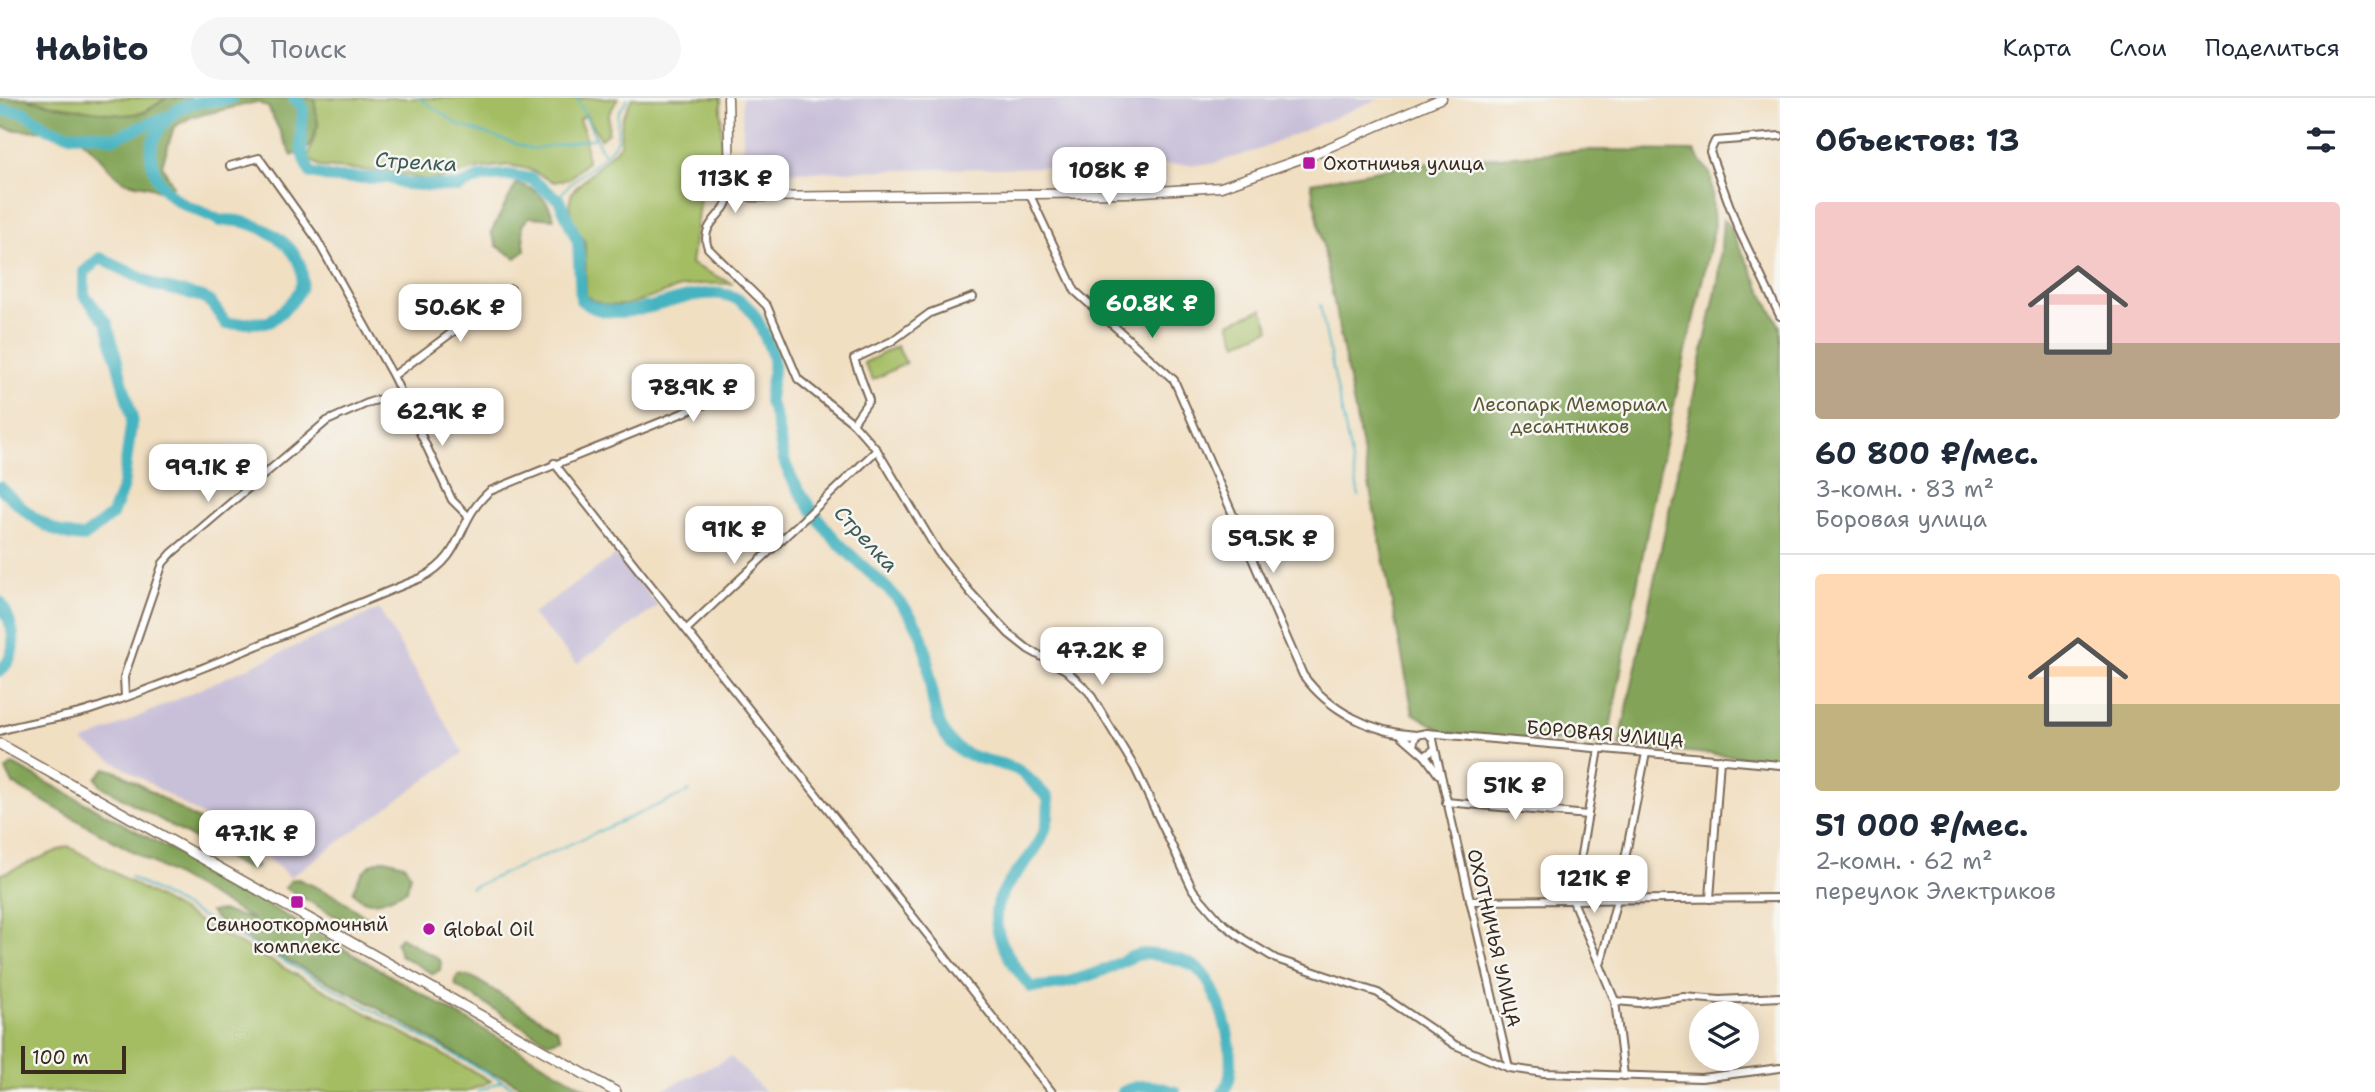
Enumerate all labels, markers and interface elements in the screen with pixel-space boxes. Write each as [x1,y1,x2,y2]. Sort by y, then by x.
search box [191,17,681,80]
text: Habito [35,26,149,71]
icon: search [215,29,253,67]
text: Поиск [271,31,347,66]
text: Карта [2003,32,2071,64]
text: Слои [2109,32,2167,64]
text: Поделиться [2205,32,2340,64]
text: Объектов: 13 [1815,120,2020,161]
icon: filters [2302,121,2340,159]
water label: Стрелка [374,146,458,178]
pin: 108K ₽ [1052,148,1166,207]
place label: Охотничья улица [1323,151,1484,176]
text: 108K ₽ [1068,155,1150,185]
marker: Охотничья улица [1301,155,1317,171]
pin: 113K ₽ [678,156,792,215]
text: 113K ₽ [697,163,773,193]
icon: home [2015,247,2141,373]
pin: 60.8K ₽ [1087,280,1217,340]
pin: 50.6K ₽ [395,285,525,344]
text: 60.8K ₽ [1106,288,1198,318]
text: 50.6K ₽ [415,292,506,322]
pin: 78.9K ₽ [628,364,758,424]
text: 78.9K ₽ [648,372,738,402]
pin: 62.9K ₽ [377,388,507,448]
park label: Лесопарк Мемориал десантников [1473,392,1668,439]
text: 62.9K ₽ [397,396,487,426]
text: 60 800 ₽/мес. [1815,433,2039,474]
pin: 99.1K ₽ [143,444,273,504]
text: 99.1K ₽ [165,452,251,482]
text: 3-комн. · 83 m² [1815,474,1994,504]
water label: Стрелка [828,499,904,579]
text: Боровая улица [1815,504,1987,534]
pin: 91K ₽ [685,506,783,566]
text: 91K ₽ [701,514,767,544]
pin: 59.5K ₽ [1208,516,1338,575]
text: 59.5K ₽ [1228,523,1318,553]
icon: home [2015,619,2141,745]
pin: 47.2K ₽ [1037,628,1167,687]
text: 47.2K ₽ [1056,635,1148,665]
street label: БОРОВАЯ УЛИЦА [1525,715,1685,753]
pin: 51K ₽ [1466,762,1564,822]
text: 51K ₽ [1483,770,1547,800]
text: 51 000 ₽/мес. [1815,805,2028,846]
pin: 47.1K ₽ [192,810,322,870]
text: 47.1K ₽ [215,818,299,848]
text: 2-комн. · 62 m² [1815,846,1993,876]
street label: ОХОТНИЧЬЯ УЛИЦА [1461,847,1527,1030]
pin: 121K ₽ [1537,856,1651,915]
text: 121K ₽ [1557,863,1631,893]
text: переулок Электриков [1815,876,2056,906]
marker: Свинооткормочный комплекс [289,894,305,910]
place label: Свинооткормочный комплекс [206,912,388,959]
place label: Global Oil [443,917,534,942]
marker: Global Oil [421,921,437,937]
map controls [1689,1001,1759,1071]
button: layers [1689,1001,1759,1071]
scale bar [21,1043,126,1075]
text: 100 m [32,1045,89,1070]

